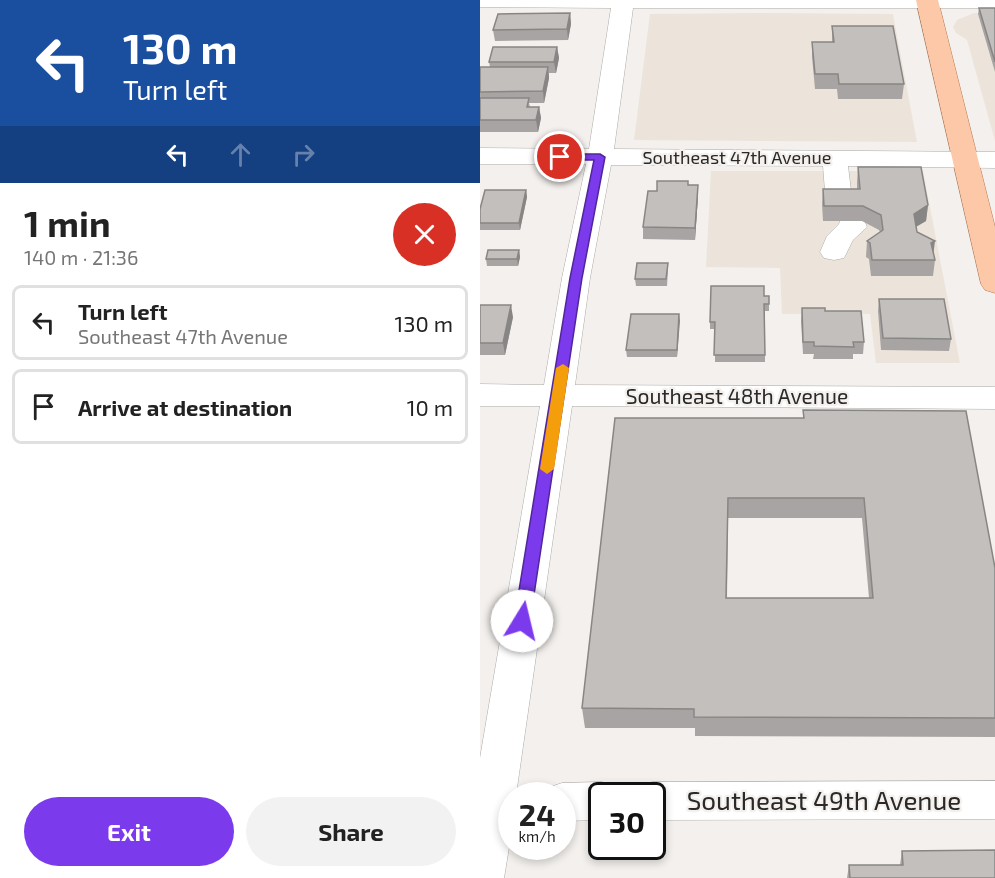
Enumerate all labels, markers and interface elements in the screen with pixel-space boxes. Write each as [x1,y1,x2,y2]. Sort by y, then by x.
text: 130 m [123,22,238,72]
icon: left [24,24,102,102]
text: Turn left [123,73,227,105]
pin [534,131,585,182]
icon: left [161,138,194,171]
icon: ahead [224,138,257,171]
icon: right [287,138,320,171]
icon: arrive [543,140,576,173]
street label: Southeast 47th Avenue [643,146,831,168]
text: 1 min [24,201,111,244]
button: close [393,203,456,266]
text: 140 m · 21:36 [24,245,138,269]
text: Turn left [78,298,167,324]
icon: left [27,306,60,339]
text: 130 m [395,310,453,336]
text: Southeast 47th Avenue [78,324,288,348]
street label: Southeast 48th Avenue [626,383,848,408]
icon: arrive [27,390,60,423]
text: Arrive at destination [78,394,292,420]
text: 10 m [407,394,453,420]
position arrow [490,589,554,653]
speed limit sign: 30 [588,782,666,860]
street label: Southeast 49th Avenue [687,784,961,815]
text: 24 [519,796,555,832]
button: Exit [24,797,234,866]
button: Share [246,797,456,866]
text: km/h [518,827,556,845]

